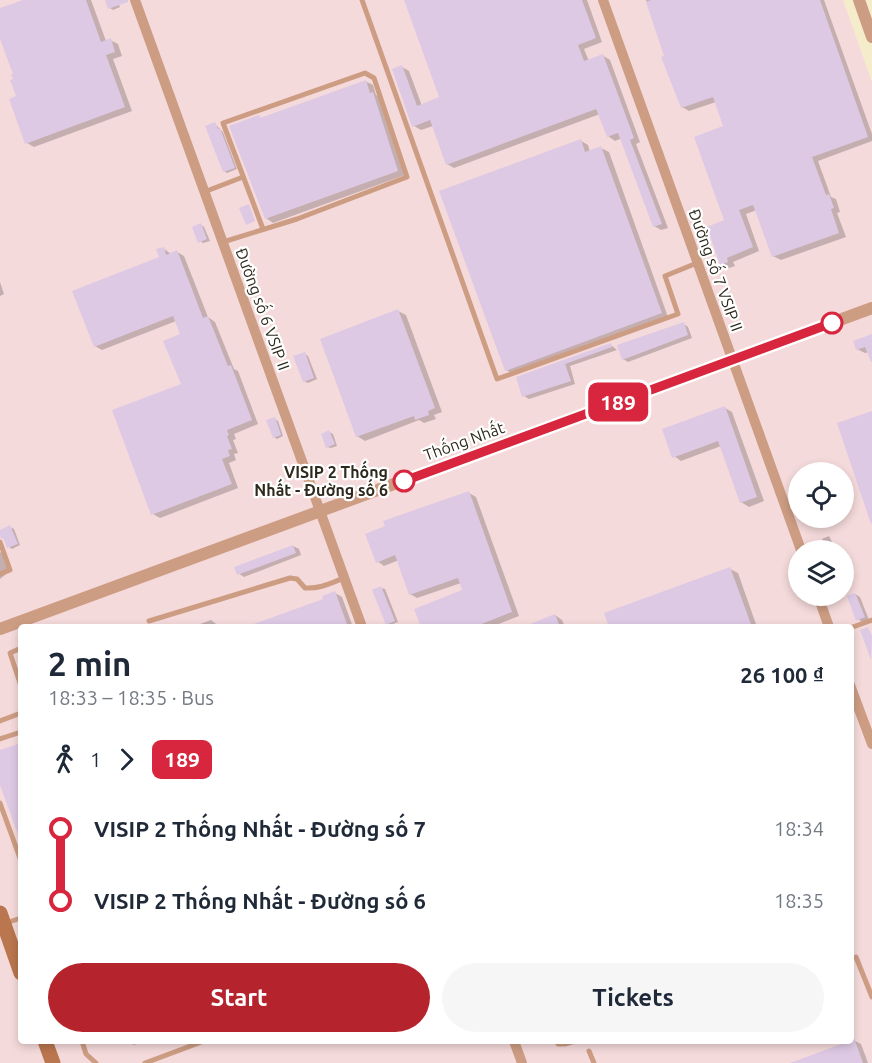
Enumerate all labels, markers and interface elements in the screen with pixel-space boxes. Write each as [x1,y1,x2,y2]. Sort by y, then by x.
street label: Đường số 7 VSIP II [685,205,749,334]
street label: Đường số 6 VSIP II [232,244,296,373]
unlabelled marker [821,312,843,334]
line badge: 189 [584,382,652,422]
text: 189 [600,390,636,414]
street label: Thống Nhất [420,415,507,464]
place label: VISIP 2 Thống Nhất - Đường số 6 [254,460,388,499]
map controls [788,462,854,606]
button: locate [788,462,854,528]
marker: VISIP 2 Thống Nhất - Đường số 6 [393,470,415,492]
button: layers [788,540,854,606]
text: 2 min [48,645,131,682]
text: 26 100 ₫ [740,662,824,687]
text: 18:33 – 18:35 · Bus [48,686,214,709]
icon: walk [48,743,81,776]
icon: forward [110,743,143,776]
text: 189 [164,747,200,771]
text: 1 [90,748,101,771]
text: VISIP 2 Thống Nhất - Đường số 7 [94,816,426,841]
text: 18:34 [774,817,824,840]
text: VISIP 2 Thống Nhất - Đường số 6 [94,888,426,913]
text: 18:35 [774,889,824,912]
button: Start [48,963,430,1032]
button: Tickets [442,963,824,1032]

